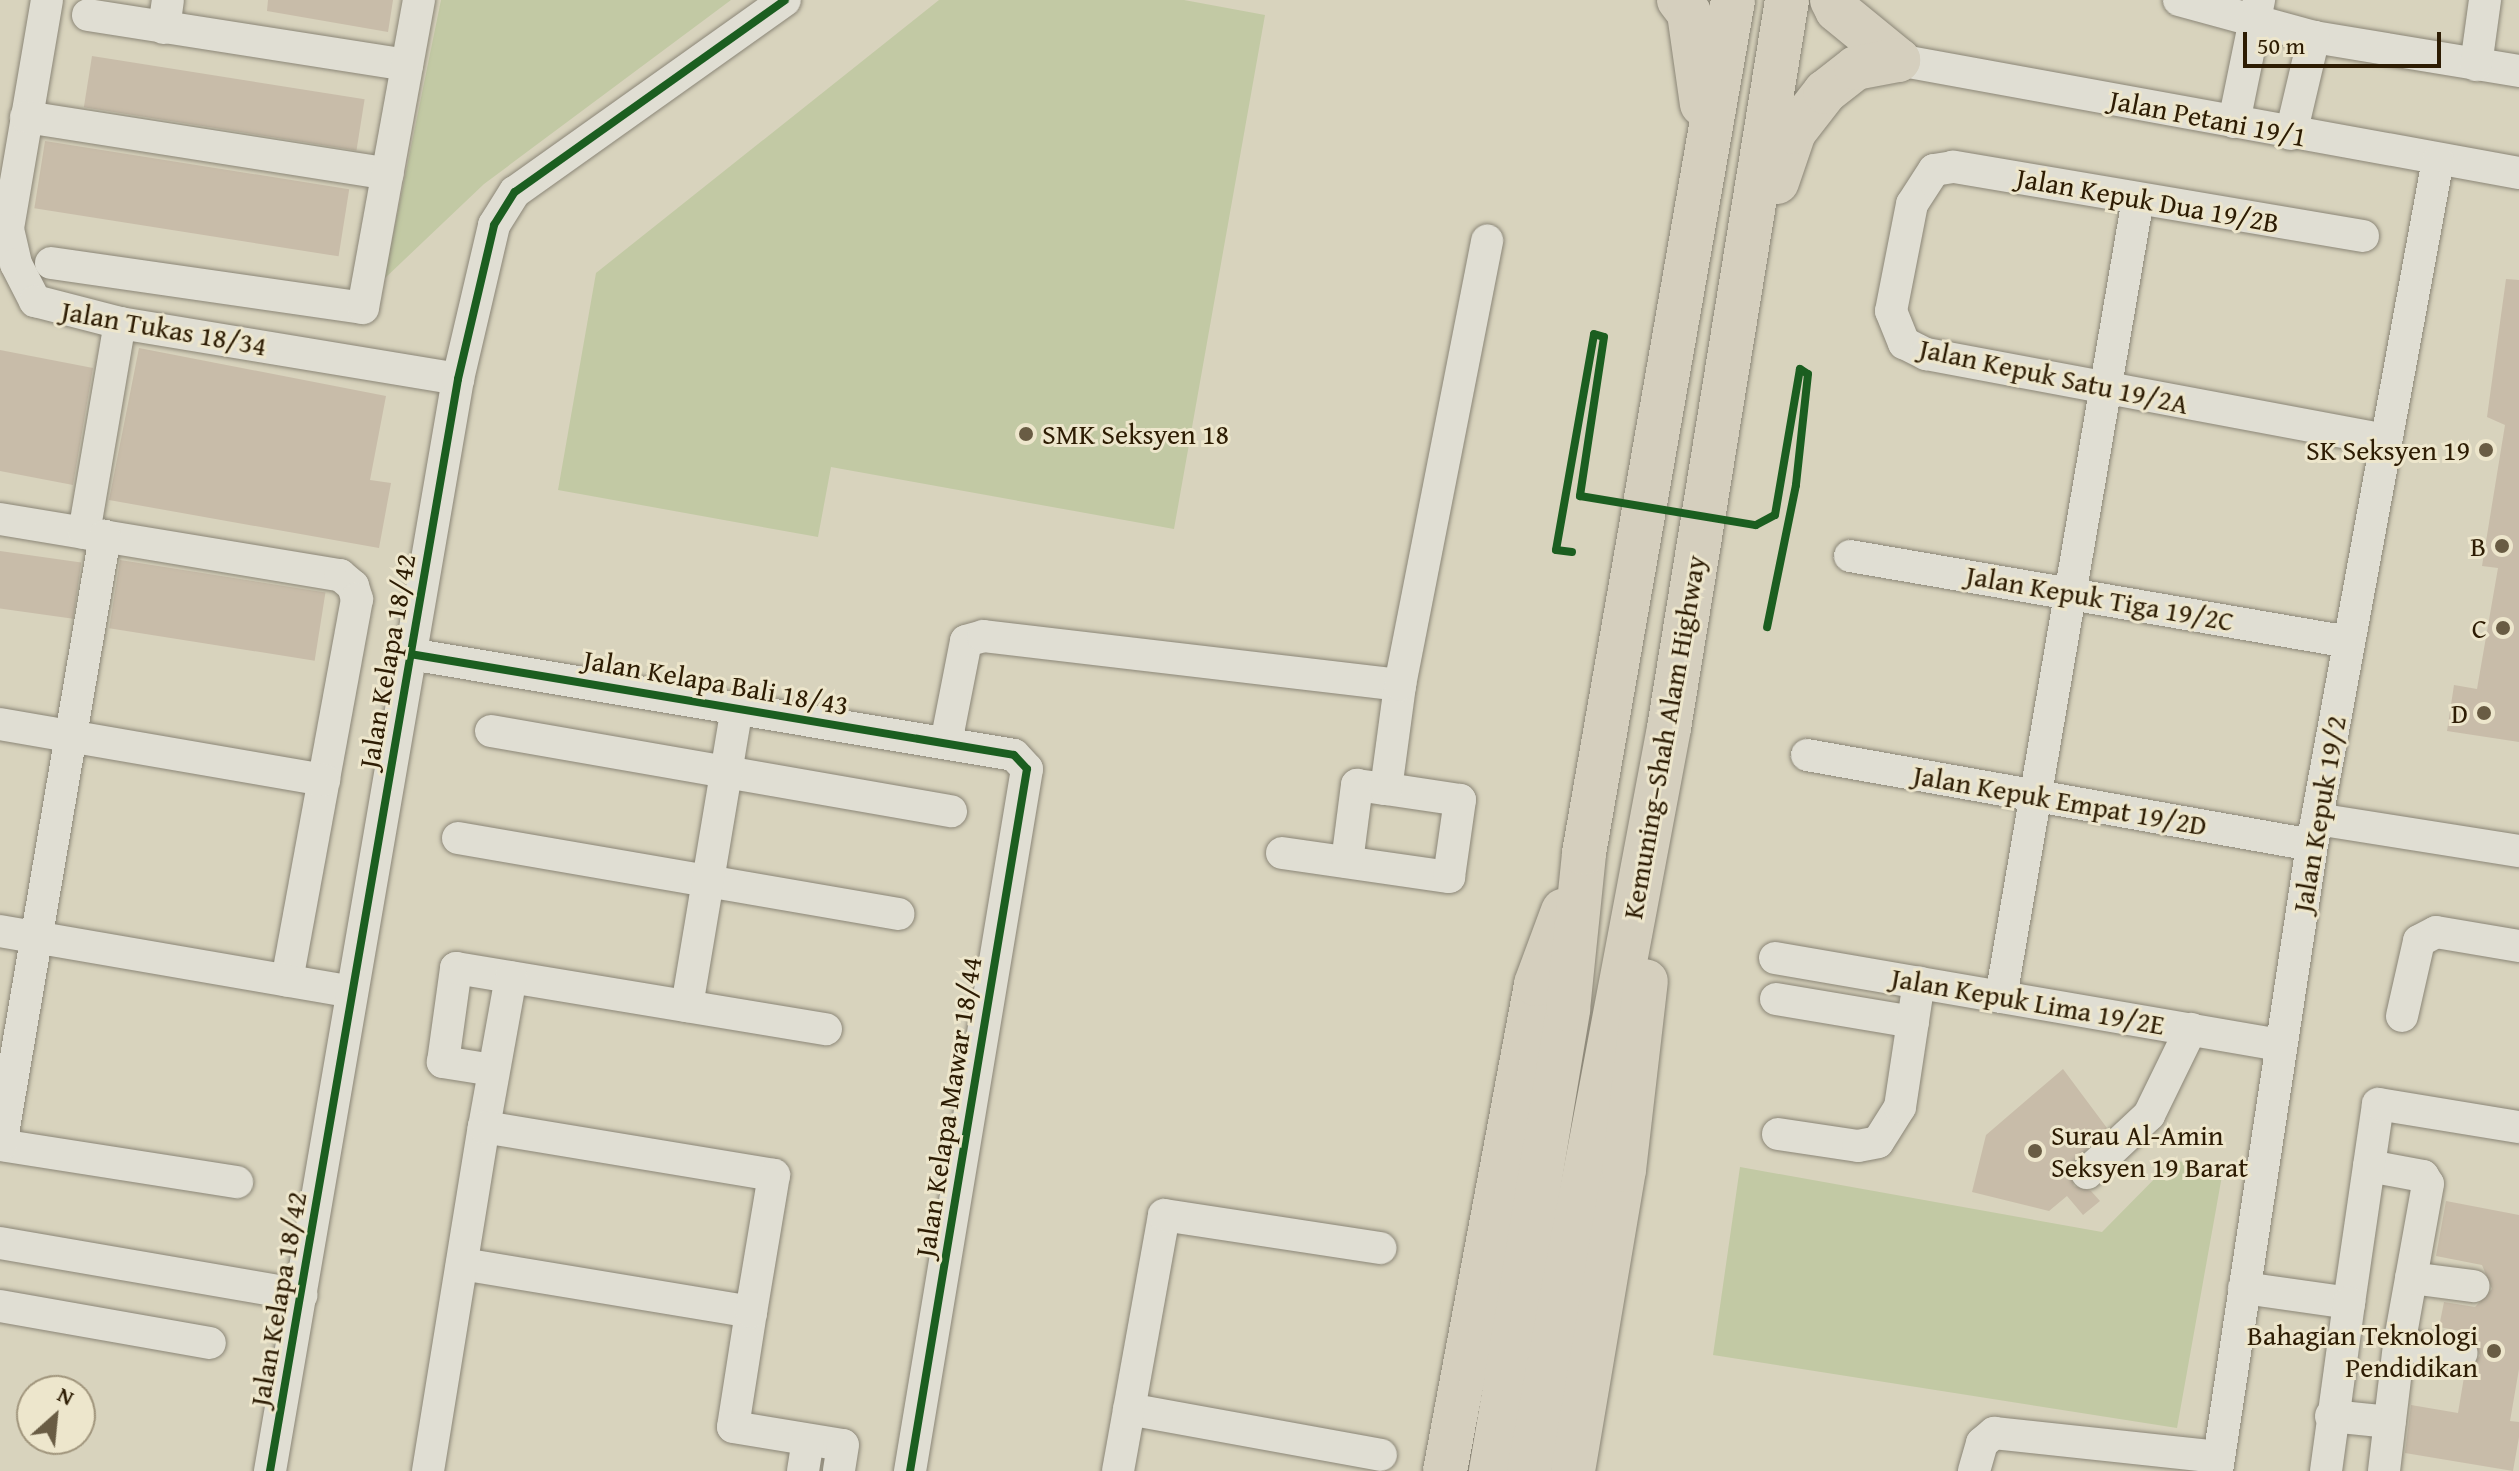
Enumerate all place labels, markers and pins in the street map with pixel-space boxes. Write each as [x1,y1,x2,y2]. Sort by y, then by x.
place label: SMK Seksyen 18 [1042,417,1229,451]
marker: SMK Seksyen 18 [1017,425,1035,443]
place label: SK Seksyen 19 [2306,433,2470,467]
marker: SK Seksyen 19 [2477,441,2495,459]
place label: B [2470,529,2486,563]
marker: B [2493,537,2511,555]
place label: C [2472,611,2487,645]
marker: C [2494,619,2512,637]
place label: D [2451,696,2468,730]
marker: D [2475,704,2493,722]
place label: Surau Al-Amin Seksyen 19 Barat [2051,1118,2248,1184]
marker: Surau Al-Amin Seksyen 19 Barat [2026,1142,2044,1160]
place label: Bahagian Teknologi Pendidikan [2247,1318,2478,1384]
marker: Bahagian Teknologi Pendidikan [2485,1342,2503,1360]

